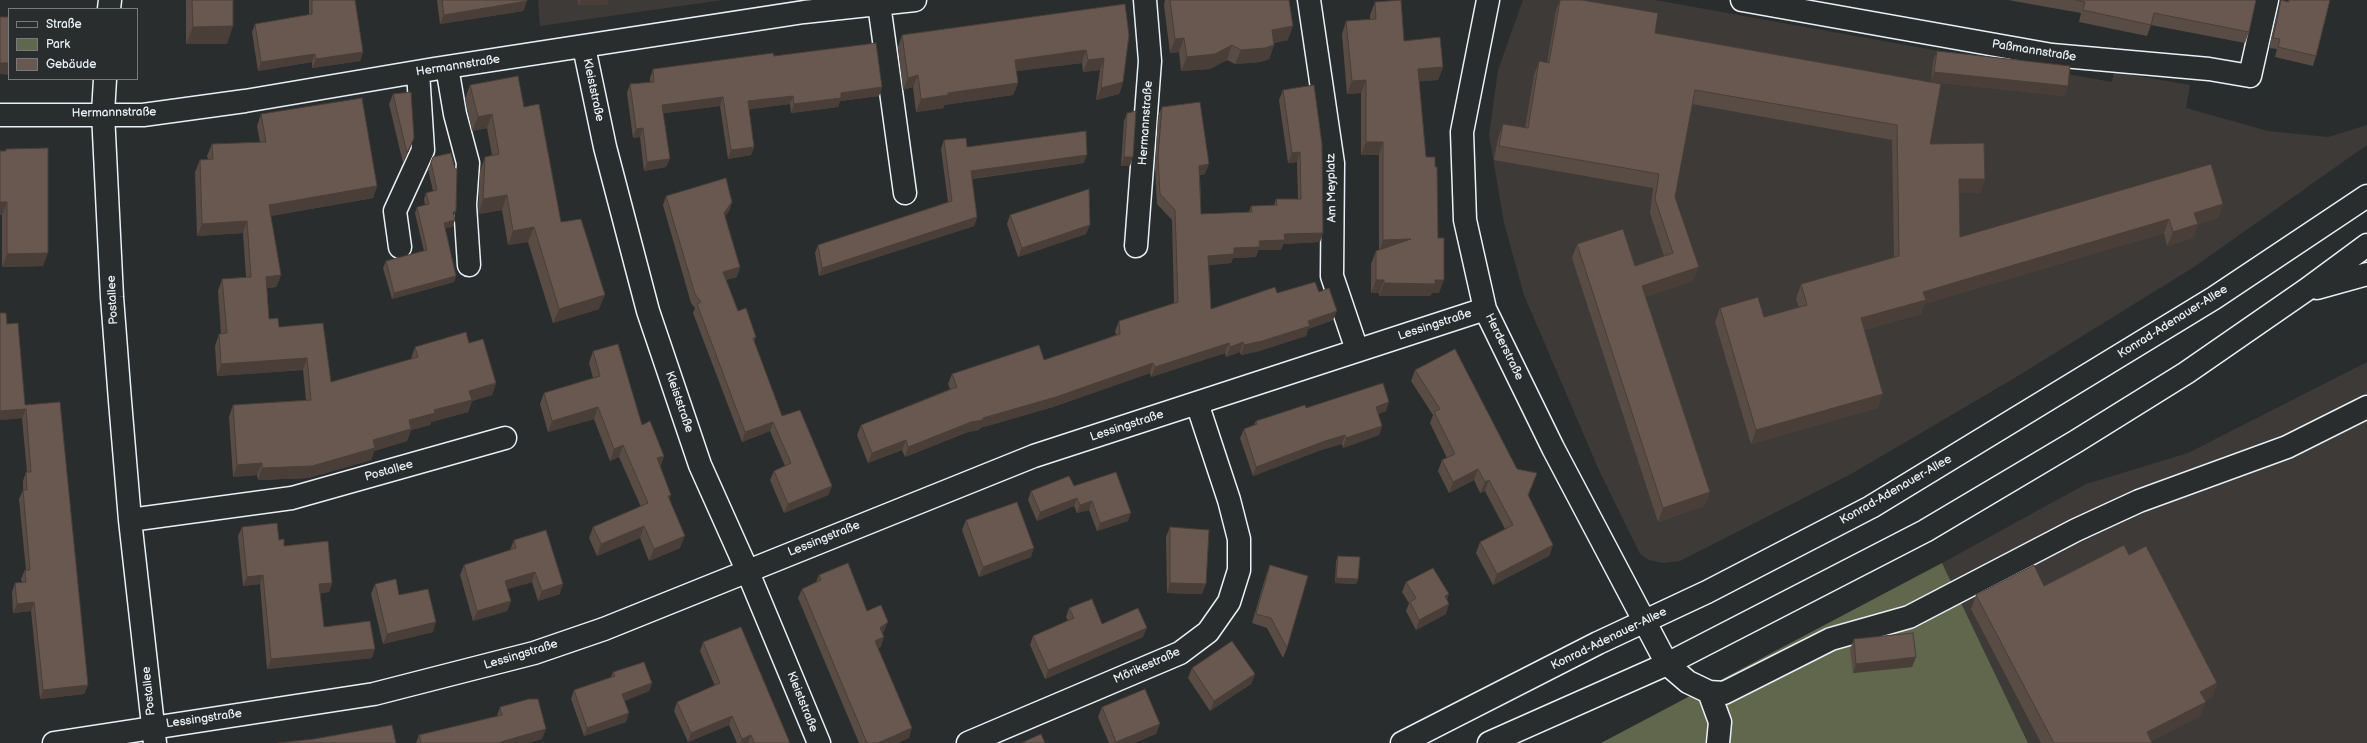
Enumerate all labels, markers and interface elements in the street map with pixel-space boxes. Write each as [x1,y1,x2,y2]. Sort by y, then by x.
legend [8,8,138,80]
text: Straße [46,17,82,32]
text: Park [46,37,70,52]
street label: Paßmannstraße [1991,37,2077,65]
street label: Hermannstraße [415,52,501,80]
text: Gebäude [46,57,96,72]
street label: Kleiststraße [579,57,607,123]
street label: Hermannstraße [1136,80,1156,166]
street label: Hermannstraße [71,105,157,121]
street label: Am Meyplatz [1324,153,1340,223]
street label: Postallee [105,275,121,325]
street label: Konrad-Adenauer-Allee [2115,282,2231,362]
street label: Lessingstraße [1396,306,1474,344]
street label: Herderstraße [1482,311,1526,383]
street label: Kleiststraße [662,369,696,435]
street label: Lessingstraße [1088,407,1166,445]
street label: Konrad-Adenauer-Allee [1838,452,1954,528]
street label: Postallee [363,457,415,485]
street label: Lessingstraße [786,518,862,560]
street label: Konrad-Adenauer-Allee [1549,605,1669,673]
street label: Lessingstraße [482,637,560,673]
street label: Mörikestraße [1111,645,1183,687]
street label: Postallee [139,666,159,716]
street label: Kleiststraße [783,670,821,734]
street label: Lessingstraße [165,707,243,731]

